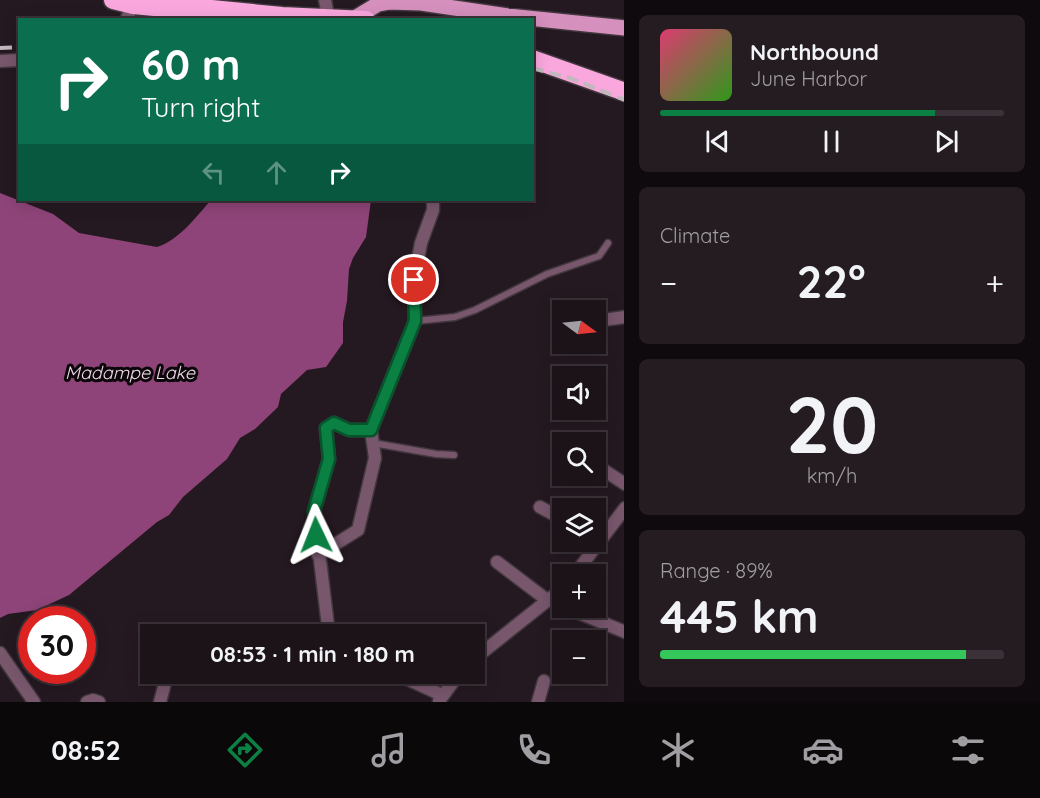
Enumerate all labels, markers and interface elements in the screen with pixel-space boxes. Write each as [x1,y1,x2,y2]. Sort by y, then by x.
text: 60 m [141,38,241,91]
text: Northbound [750,38,879,66]
icon: right [42,42,120,120]
text: June Harbor [750,66,867,91]
text: Turn right [141,90,260,124]
icon: previous [701,125,734,158]
icon: pause [815,125,848,158]
icon: next [930,125,963,158]
icon: left [197,156,230,189]
icon: ahead [260,156,293,189]
icon: right [323,156,356,189]
text: Climate [660,223,730,248]
text: 22° [797,253,866,309]
pin [388,254,439,305]
text: − [660,262,677,303]
text: + [985,262,1004,303]
icon: arrive [397,263,430,296]
north arrow [552,300,606,354]
map controls [552,300,606,684]
water label: Madampe Lake [65,361,196,384]
button: sound [552,366,606,420]
text: 20 [786,375,878,473]
button: search [552,432,606,486]
text: km/h [807,463,857,488]
button: layers [552,498,606,552]
position arrow [284,503,348,567]
text: Range · 89% [660,558,773,583]
button: + [552,564,606,618]
text: 445 km [660,588,819,644]
speed limit sign: 30 [18,606,96,684]
button: − [552,630,606,684]
text: 08:53 · 1 min · 180 m [210,640,415,668]
icon: directions [224,729,266,771]
icon: music [368,729,410,771]
icon: phone [513,729,555,771]
icon: climate [657,729,699,771]
icon: car [802,729,844,771]
icon: filters [947,729,989,771]
text: 08:52 [51,733,121,767]

